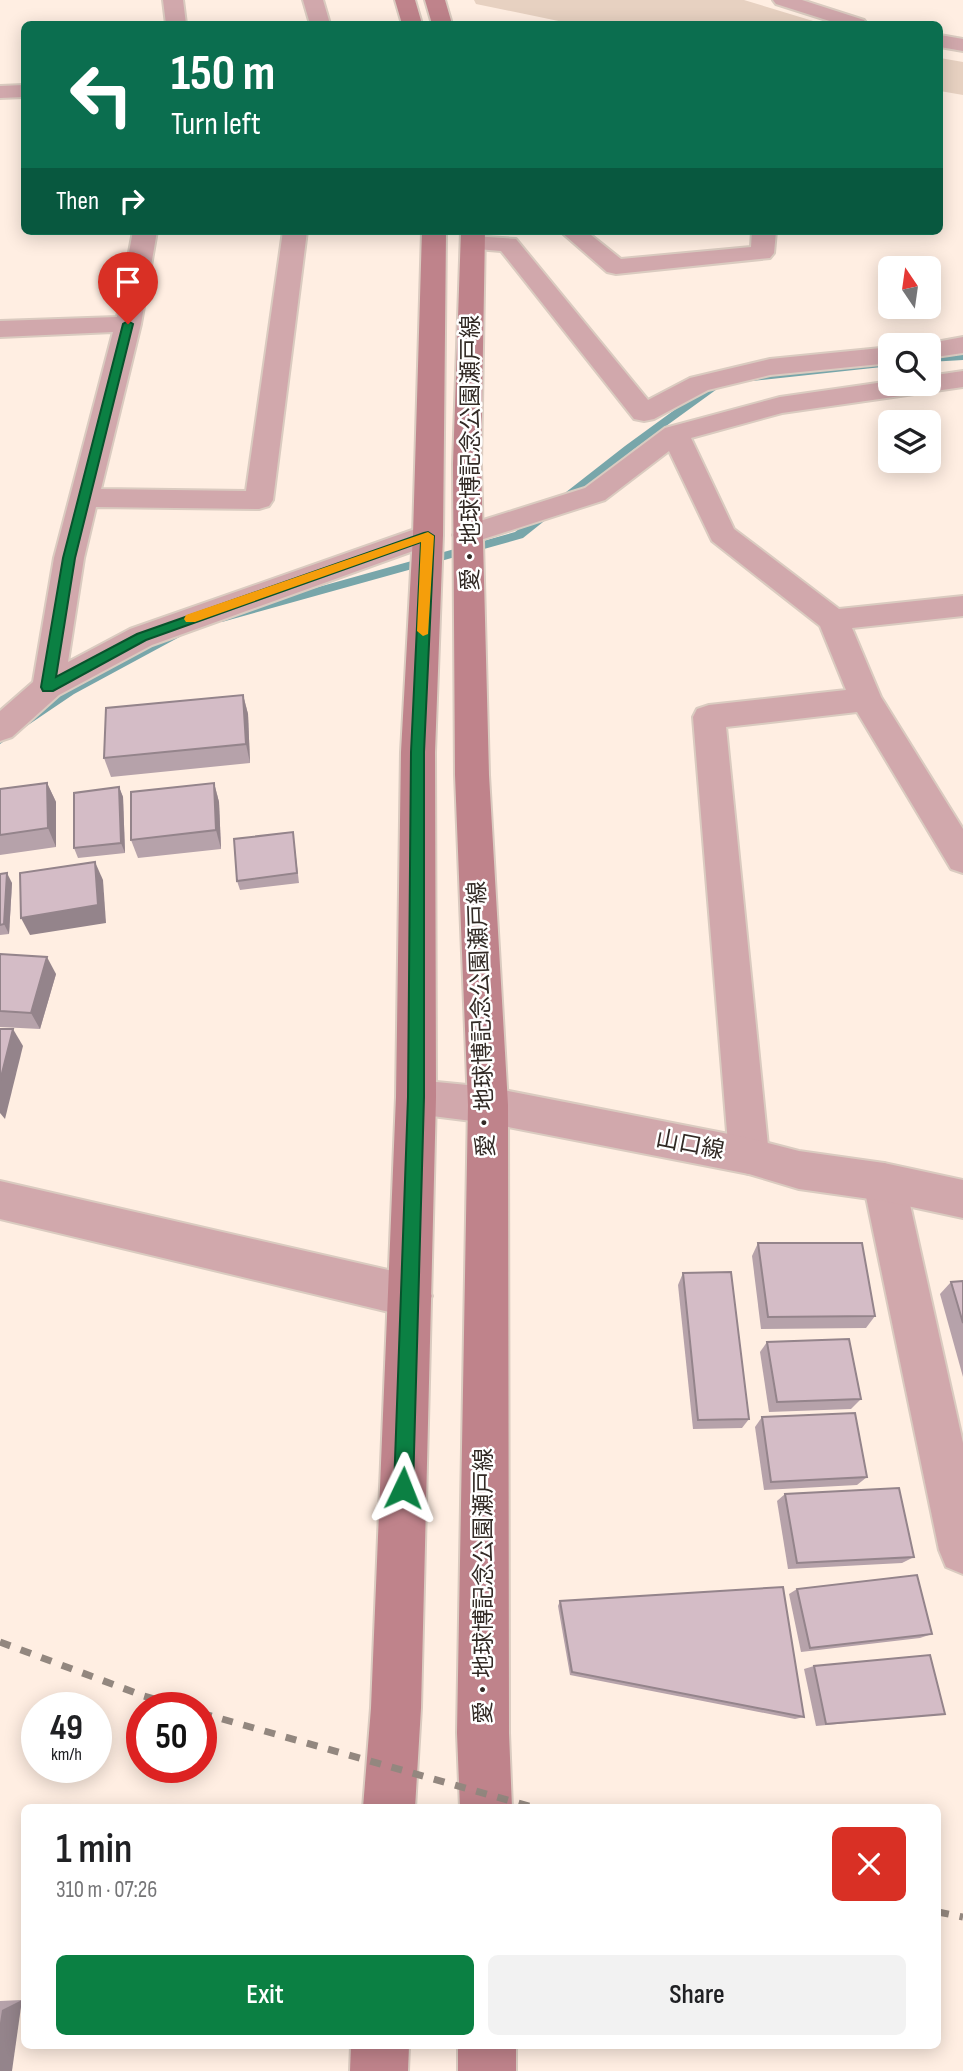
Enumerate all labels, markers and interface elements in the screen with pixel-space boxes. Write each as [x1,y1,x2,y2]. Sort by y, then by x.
text: 150 m [171,45,275,104]
icon: left [56,49,147,140]
text: Turn left [171,105,261,144]
icon: right [113,182,151,220]
text: Then [56,186,99,217]
pin [98,252,158,324]
north arrow [878,256,942,318]
map controls [878,256,941,473]
icon: arrive [109,263,147,301]
street label: 愛・地球博記念公園瀬戸線 [457,315,485,591]
button: search [878,333,941,396]
button: layers [878,410,941,473]
street label: 愛・地球博記念公園瀬戸線 [463,881,501,1157]
street label: 山口線 [653,1125,727,1165]
street label: 愛・地球博記念公園瀬戸線 [470,1448,498,1724]
position arrow [366,1451,440,1525]
speed limit sign: 50 [126,1692,217,1783]
text: 49 [50,1707,83,1750]
text: km/h [51,1744,82,1765]
text: 1 min [56,1824,132,1875]
button: close [832,1827,906,1901]
text: 310 m · 07:26 [56,1876,157,1904]
button: Exit [56,1955,474,2035]
button: Share [488,1955,906,2035]

